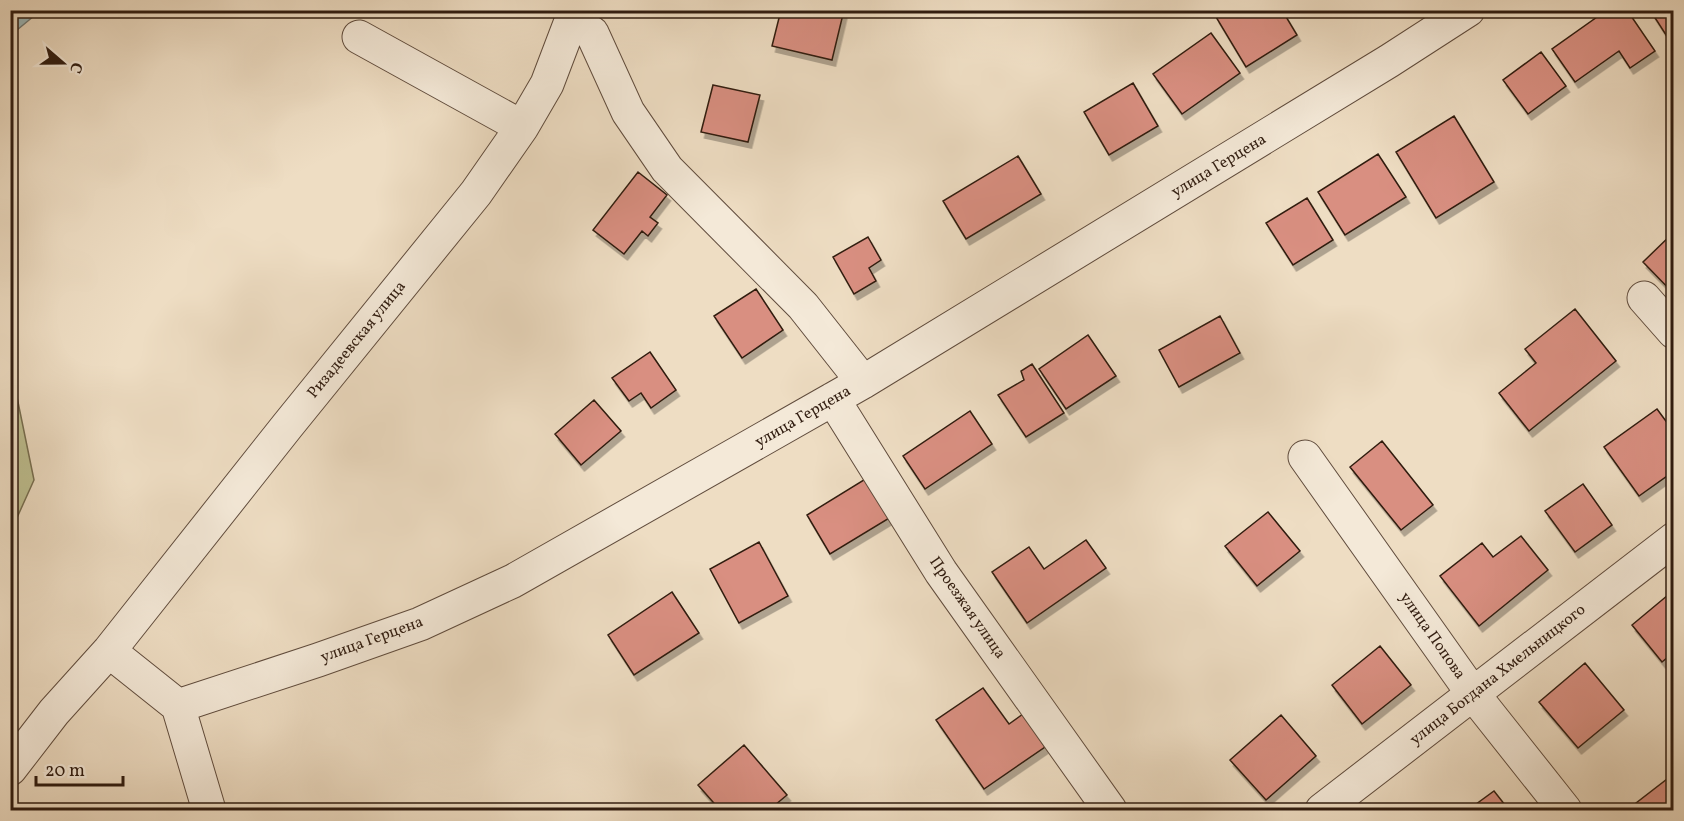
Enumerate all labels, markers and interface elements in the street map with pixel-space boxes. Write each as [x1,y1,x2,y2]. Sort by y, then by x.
north arrow [33,33,93,93]
text: С [63,59,87,76]
street label: улица Герцена [1167,129,1271,203]
street label: Ризадеевская улица [303,277,411,403]
street label: улица Герцена [751,381,855,453]
street label: Проезжая улица [923,552,1011,664]
street label: улица Попова [1394,588,1470,684]
street label: улица Богдана Хмельницкого [1405,599,1591,751]
street label: улица Герцена [318,611,426,669]
scale bar [36,749,123,787]
text: 20 m [45,759,85,784]

